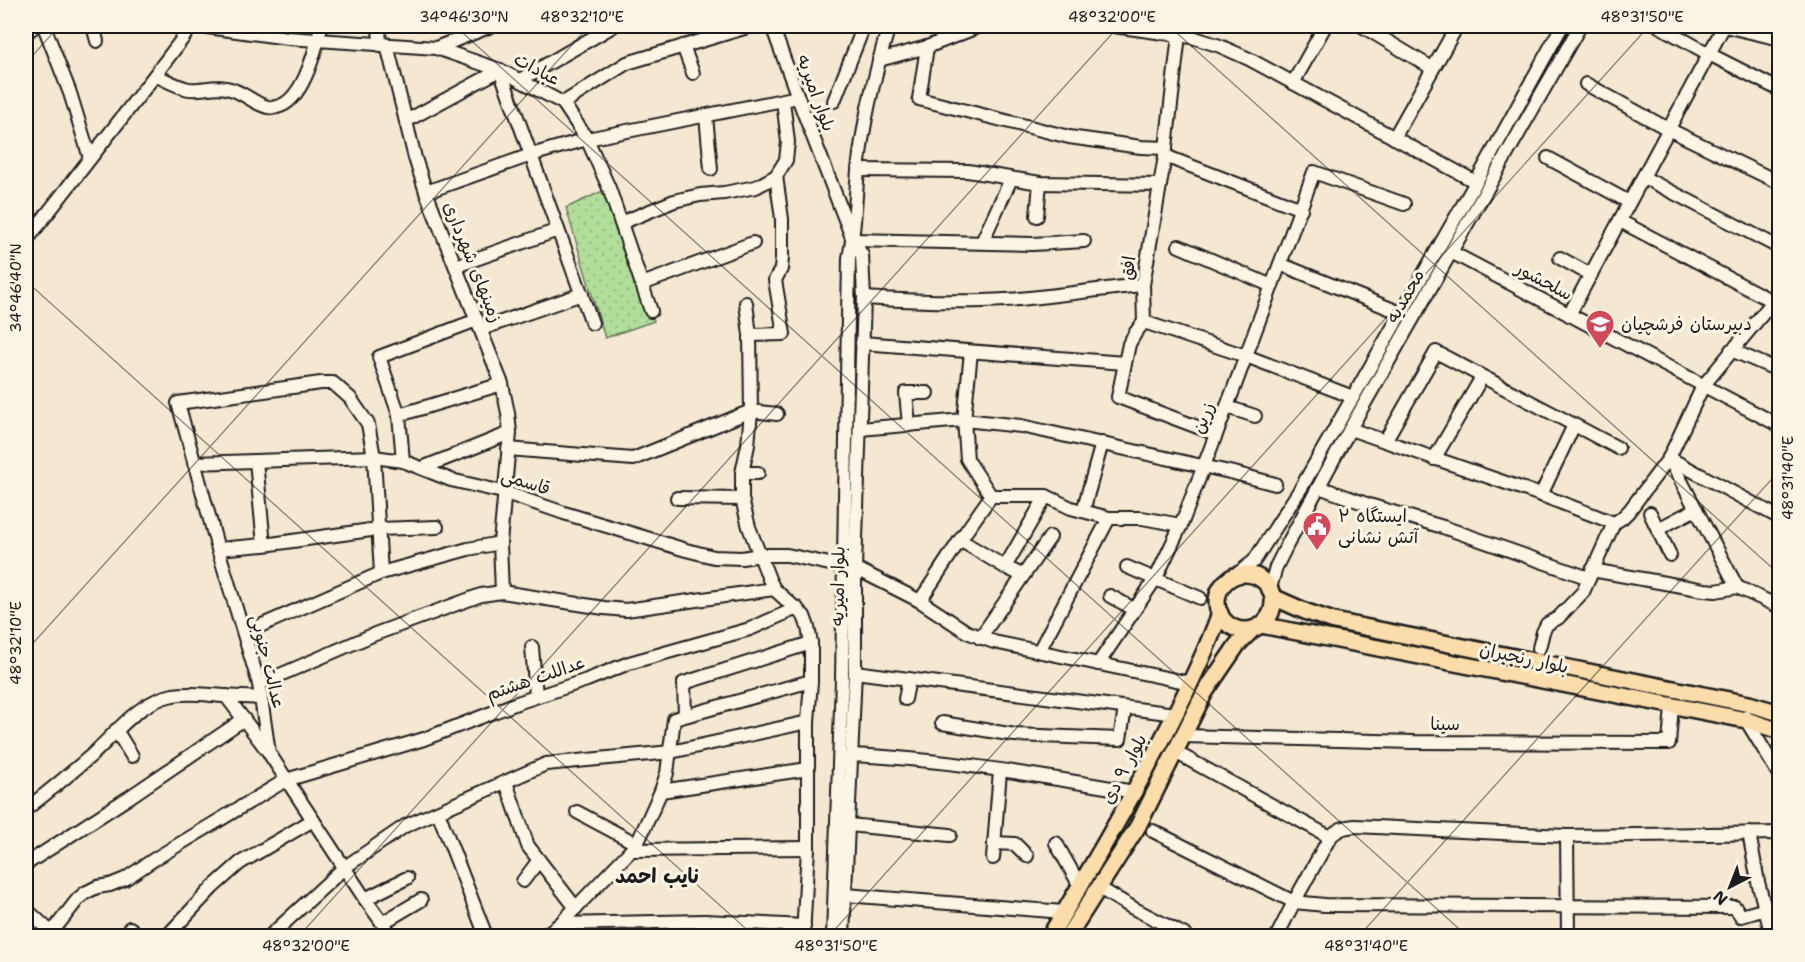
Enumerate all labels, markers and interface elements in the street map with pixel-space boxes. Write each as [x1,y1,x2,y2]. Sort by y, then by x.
text: 34°46'30"N [419,7,509,27]
text: 48°32'10"E [540,7,624,27]
text: 48°32'00"E [1068,7,1156,27]
text: 48°31'50"E [1600,7,1684,27]
street label: عبادات [510,47,564,91]
street label: بلوار امیریه [791,51,841,135]
street label: زمینهای شهرداری [438,198,508,326]
text: 34°46'40"N [6,243,26,333]
street label: افق [1115,254,1141,282]
street label: سلحشور [1510,255,1577,306]
street label: محمدیه [1380,265,1430,327]
school or university icon: دبیرستان فرشچیان [1584,308,1616,350]
place label: دبیرستان فرشچیان [1621,312,1752,336]
street label: زرین [1186,399,1220,437]
text: 48°31'40"E [1778,436,1798,520]
street label: قاسمی [499,463,553,501]
place label: ایستگاه ۲ آتش نشانی [1338,504,1420,549]
public building icon: ایستگاه ۲ آتش نشانی [1301,510,1333,552]
street label: بلوار امیریه [825,546,851,626]
text: 48°32'10"E [6,601,26,685]
street label: عدالت جنوبی [245,612,291,712]
street label: بلوار رنجبران [1477,637,1571,679]
street label: عداللت هشتم [483,650,590,708]
street label: سینا [1430,712,1460,736]
street label: بلوار ۹ دی [1095,730,1153,808]
north arrow [1700,857,1760,917]
district label: نایب احمد [615,863,699,889]
text: N [1709,886,1732,910]
text: 48°32'00"E [262,936,350,956]
text: 48°31'50"E [794,936,878,956]
text: 48°31'40"E [1324,936,1408,956]

